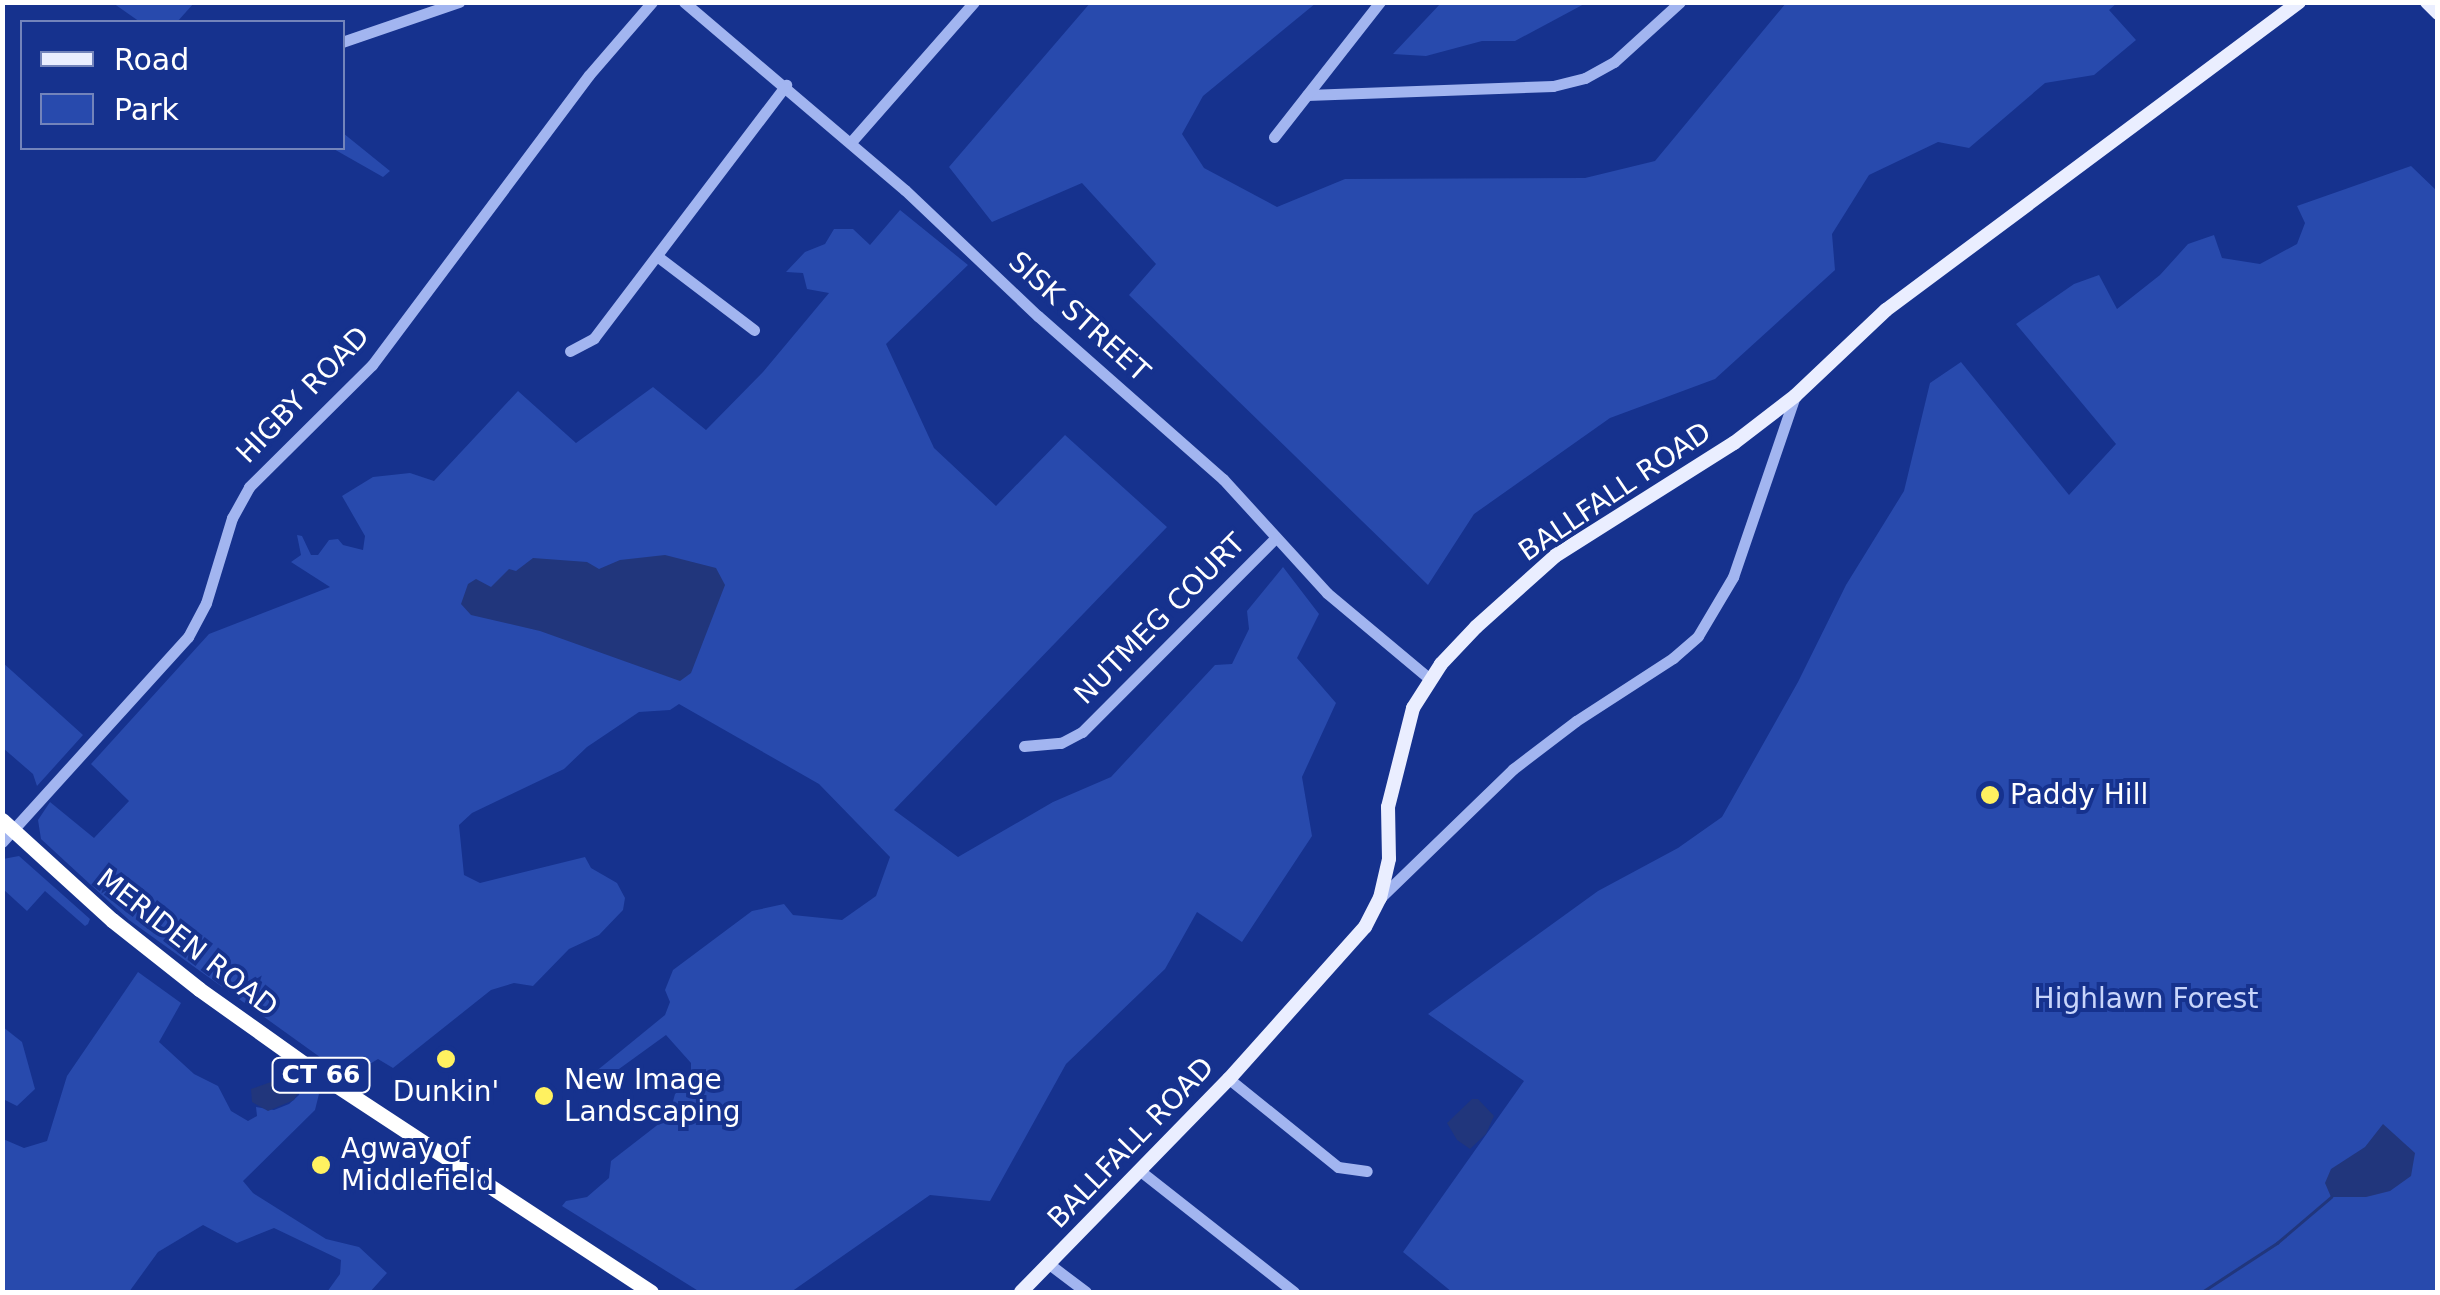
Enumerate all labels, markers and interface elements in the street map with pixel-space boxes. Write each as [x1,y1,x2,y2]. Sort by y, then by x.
legend [20,20,345,150]
text: Road [114,42,189,77]
text: Park [114,92,179,127]
street label: SISK STREET [1002,245,1156,389]
street label: HIGBY ROAD [230,320,376,470]
street label: BALLFALL ROAD [1513,415,1717,569]
street label: NUTMEG COURT [1068,527,1252,711]
place label: Paddy Hill [2010,778,2148,812]
marker: Paddy Hill [1979,784,2001,806]
street label: MERIDEN ROAD [90,862,284,1024]
park label: Highlawn Forest [2034,982,2258,1016]
marker: Dunkin' [435,1048,457,1070]
street label: BALLFALL ROAD [1041,1051,1221,1235]
road number: CT 66 [271,1055,371,1095]
place label: New Image Landscaping [564,1063,740,1129]
place label: Dunkin' [393,1075,499,1109]
marker: New Image Landscaping [533,1085,555,1107]
place label: Agway of Middlefield [341,1132,494,1198]
marker: Agway of Middlefield [310,1154,332,1176]

